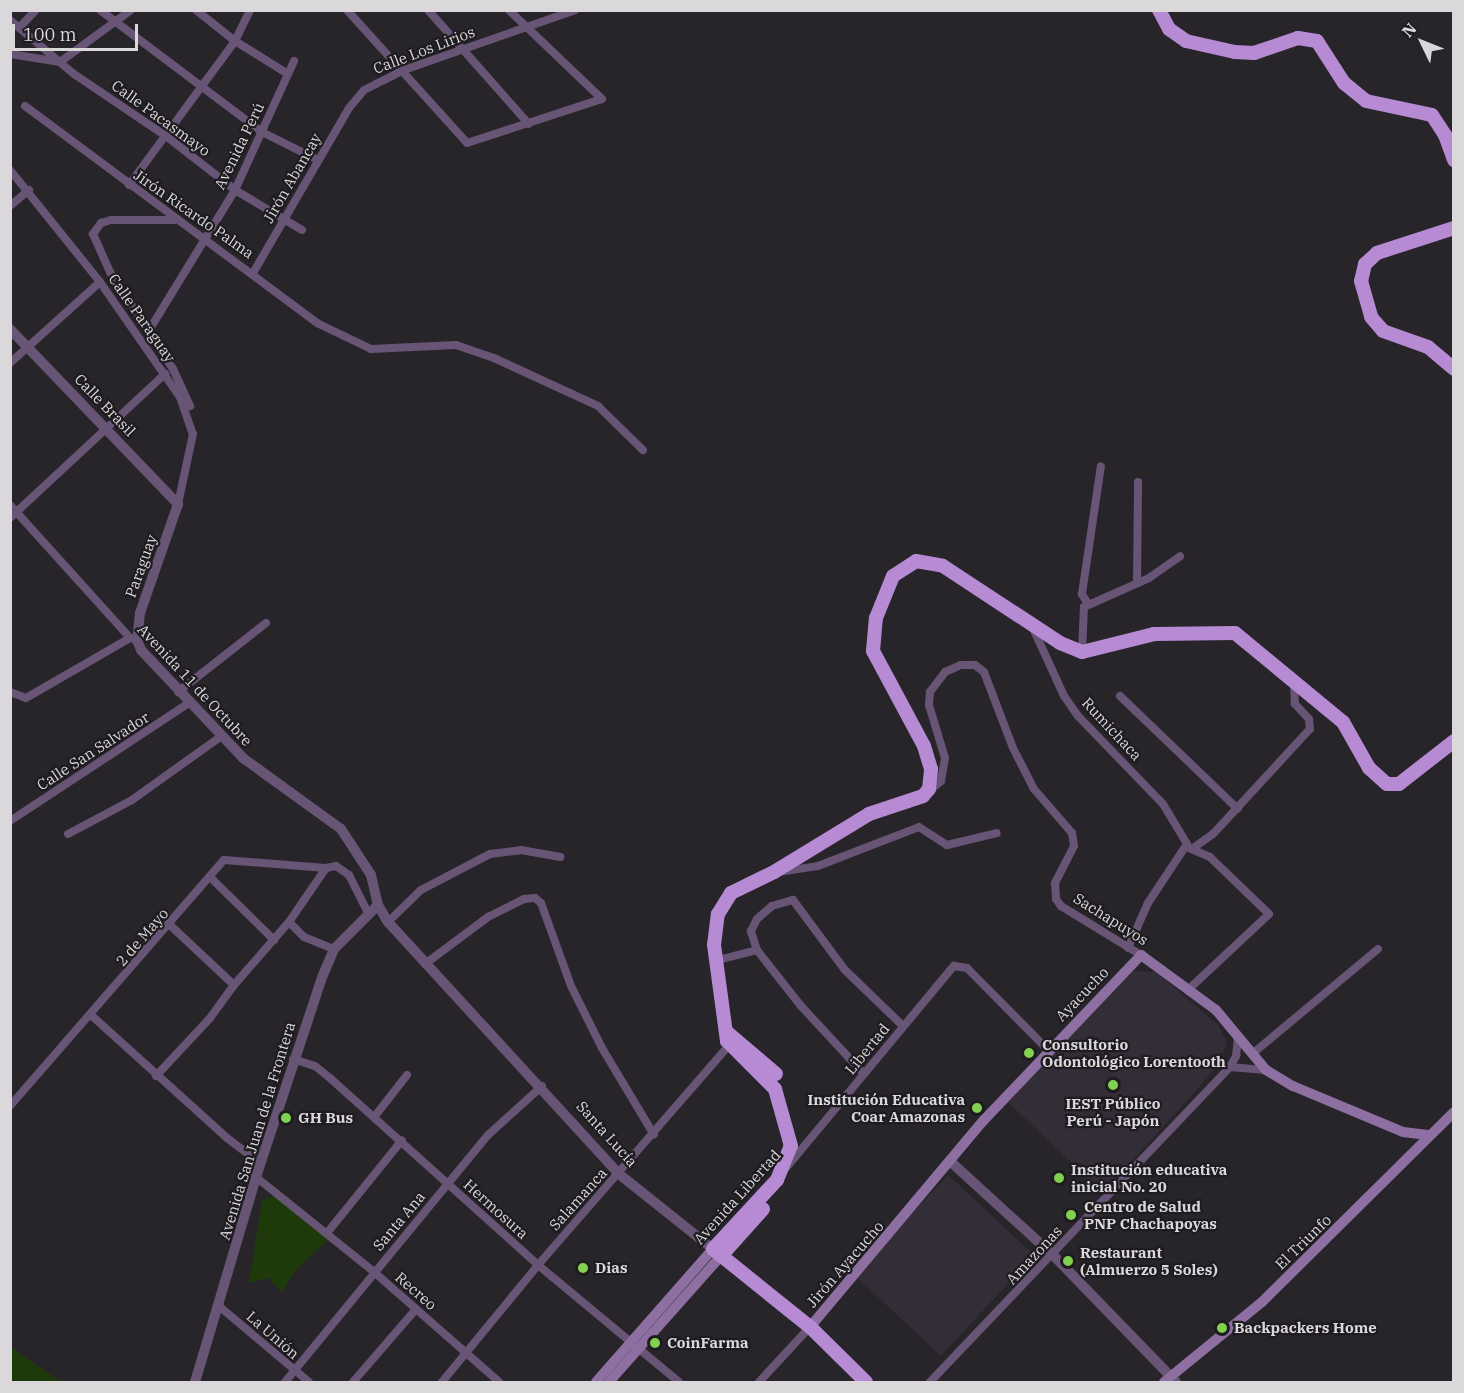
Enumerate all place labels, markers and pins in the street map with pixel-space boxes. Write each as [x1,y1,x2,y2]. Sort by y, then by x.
place label: Consultorio Odontológico Lorentooth [1042,1035,1226,1070]
marker: Consultorio Odontológico Lorentooth [1020,1044,1038,1062]
marker: IEST Público Perú - Japón [1106,1078,1120,1092]
place label: Institución Educativa Coar Amazonas [808,1090,965,1125]
place label: IEST Público Perú - Japón [1066,1094,1160,1129]
marker: Institución Educativa Coar Amazonas [970,1101,984,1115]
place label: GH Bus [298,1109,353,1127]
marker: GH Bus [279,1111,293,1125]
place label: Institución educativa inicial No. 20 [1071,1160,1227,1195]
marker: Institución educativa inicial No. 20 [1052,1171,1066,1185]
place label: Centro de Salud PNP Chachapoyas [1084,1197,1217,1232]
marker: Centro de Salud PNP Chachapoyas [1062,1206,1080,1224]
place label: Restaurant (Almuerzo 5 Soles) [1080,1243,1218,1278]
marker: Restaurant (Almuerzo 5 Soles) [1061,1254,1075,1268]
place label: Dias [595,1259,628,1277]
marker: Dias [576,1261,590,1275]
place label: Backpackers Home [1234,1319,1377,1337]
marker: Backpackers Home [1215,1321,1229,1335]
place label: CoinFarma [667,1334,749,1352]
marker: CoinFarma [648,1336,662,1350]

